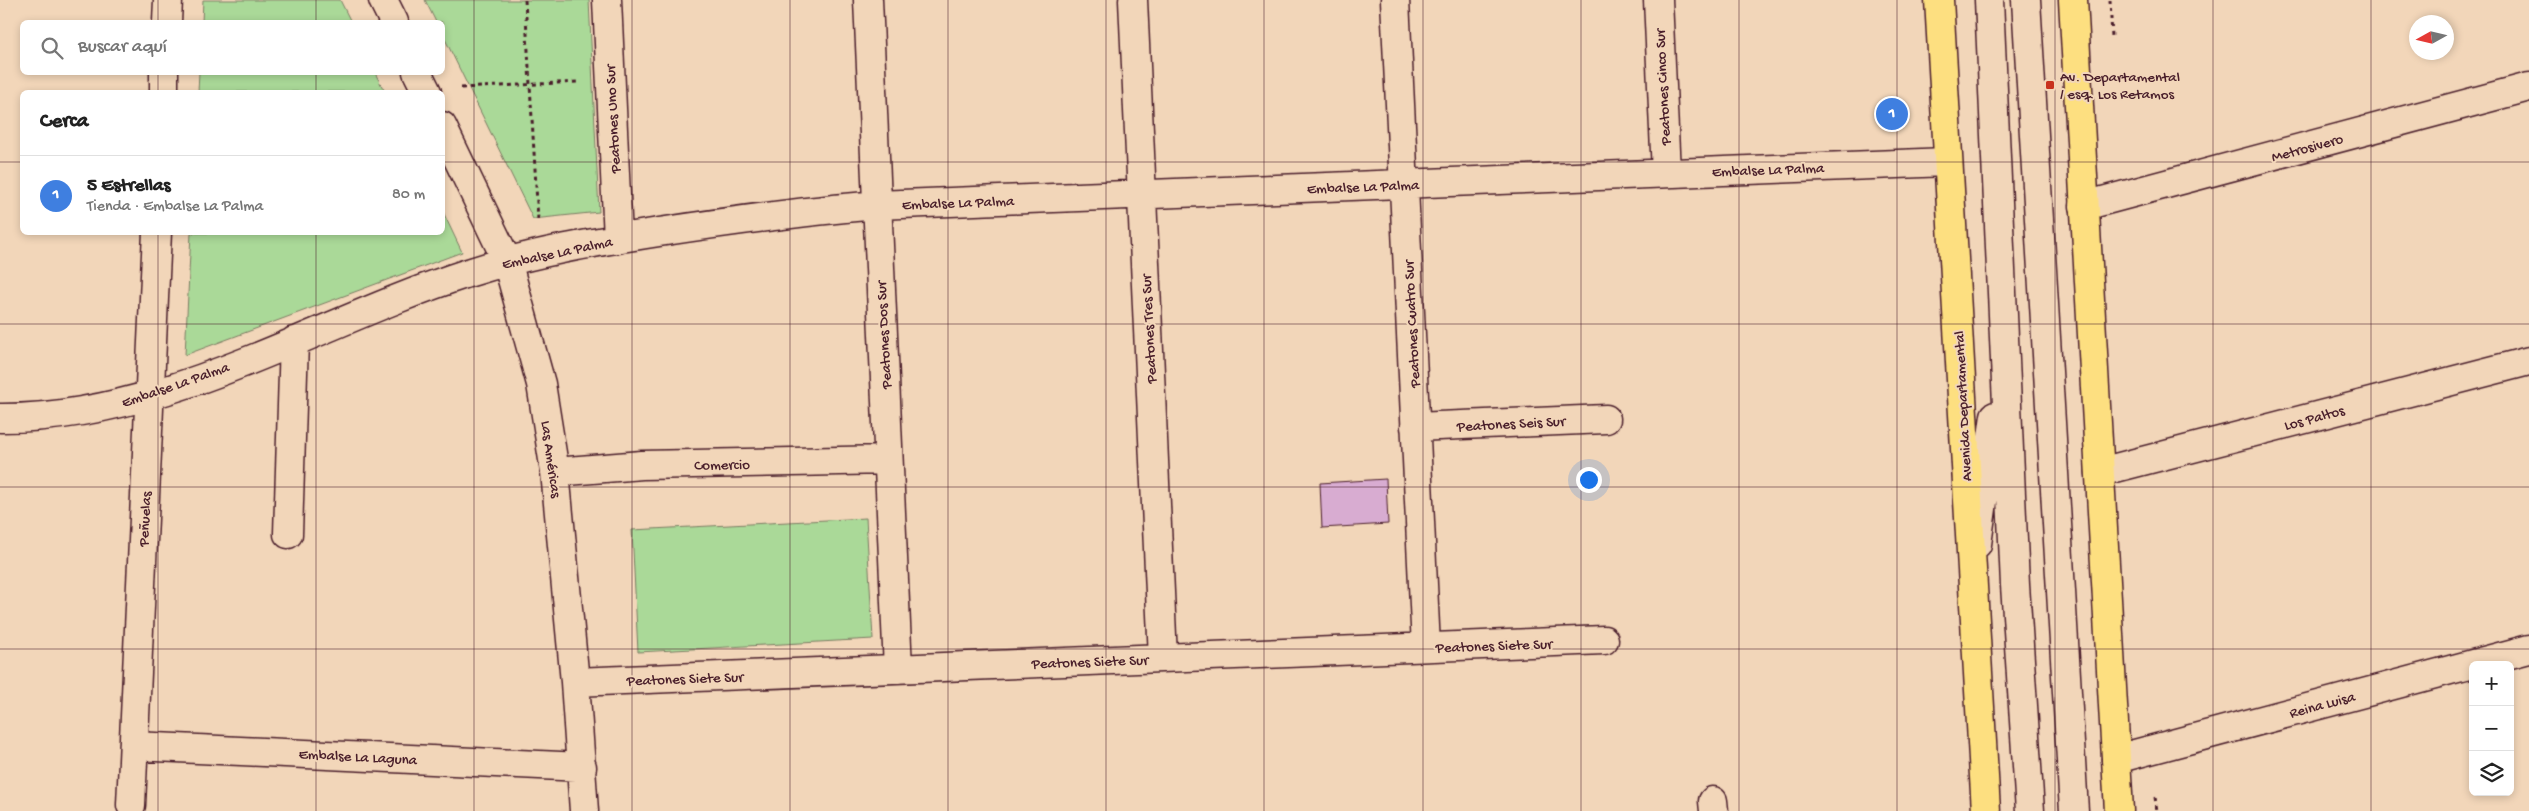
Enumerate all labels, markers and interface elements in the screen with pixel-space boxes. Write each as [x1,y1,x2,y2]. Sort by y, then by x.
north arrow [2409,15,2454,60]
search box [20,20,445,75]
street label: Peatones Cinco Sur [1652,27,1676,147]
icon: search [38,34,66,62]
text: Buscar aquí [78,36,167,59]
street label: Peatones Uno Sur [602,63,626,175]
place label: Av. Departamental / esq. Los Retamos [2060,69,2180,104]
marker: Av. Departamental / esq. Los Retamos [2044,79,2056,91]
pin: 1 [1876,95,1908,133]
text: Cerca [40,110,88,135]
street label: Metrosivero [2270,131,2346,167]
street label: Embalse La Palma [1711,160,1825,182]
text: 5 Estrellas [87,175,171,198]
street label: Embalse La Palma [1306,177,1420,199]
text: 1 [53,186,59,205]
text: 80 m [392,186,425,205]
street label: Embalse La Palma [901,193,1015,215]
text: Tienda · Embalse La Palma [87,198,263,217]
street label: Embalse La Palma [500,233,615,274]
street label: Peatones Cuatro Sur [1401,258,1425,389]
street label: Peatones Tres Sur [1138,272,1162,385]
street label: Peatones Dos Sur [873,279,897,390]
street label: Avenida Departamental [1951,330,1977,482]
street label: Embalse La Palma [119,359,232,413]
street label: Los Paltos [2282,402,2347,436]
street label: Peatones Seis Sur [1455,413,1567,437]
street label: Las Américas [536,420,564,499]
street label: Comercio [694,457,750,475]
your location [1576,467,1602,493]
street label: Peñuelas [136,491,156,548]
street label: Peatones Siete Sur [1434,636,1554,658]
street label: Peatones Siete Sur [1030,652,1150,674]
map controls [2469,661,2514,796]
button: + [2469,661,2514,706]
street label: Peatones Siete Sur [625,669,745,691]
street label: Reina Luisa [2288,688,2358,723]
button: − [2469,706,2514,751]
street label: Embalse La Laguna [298,746,418,770]
button: layers [2469,751,2514,796]

